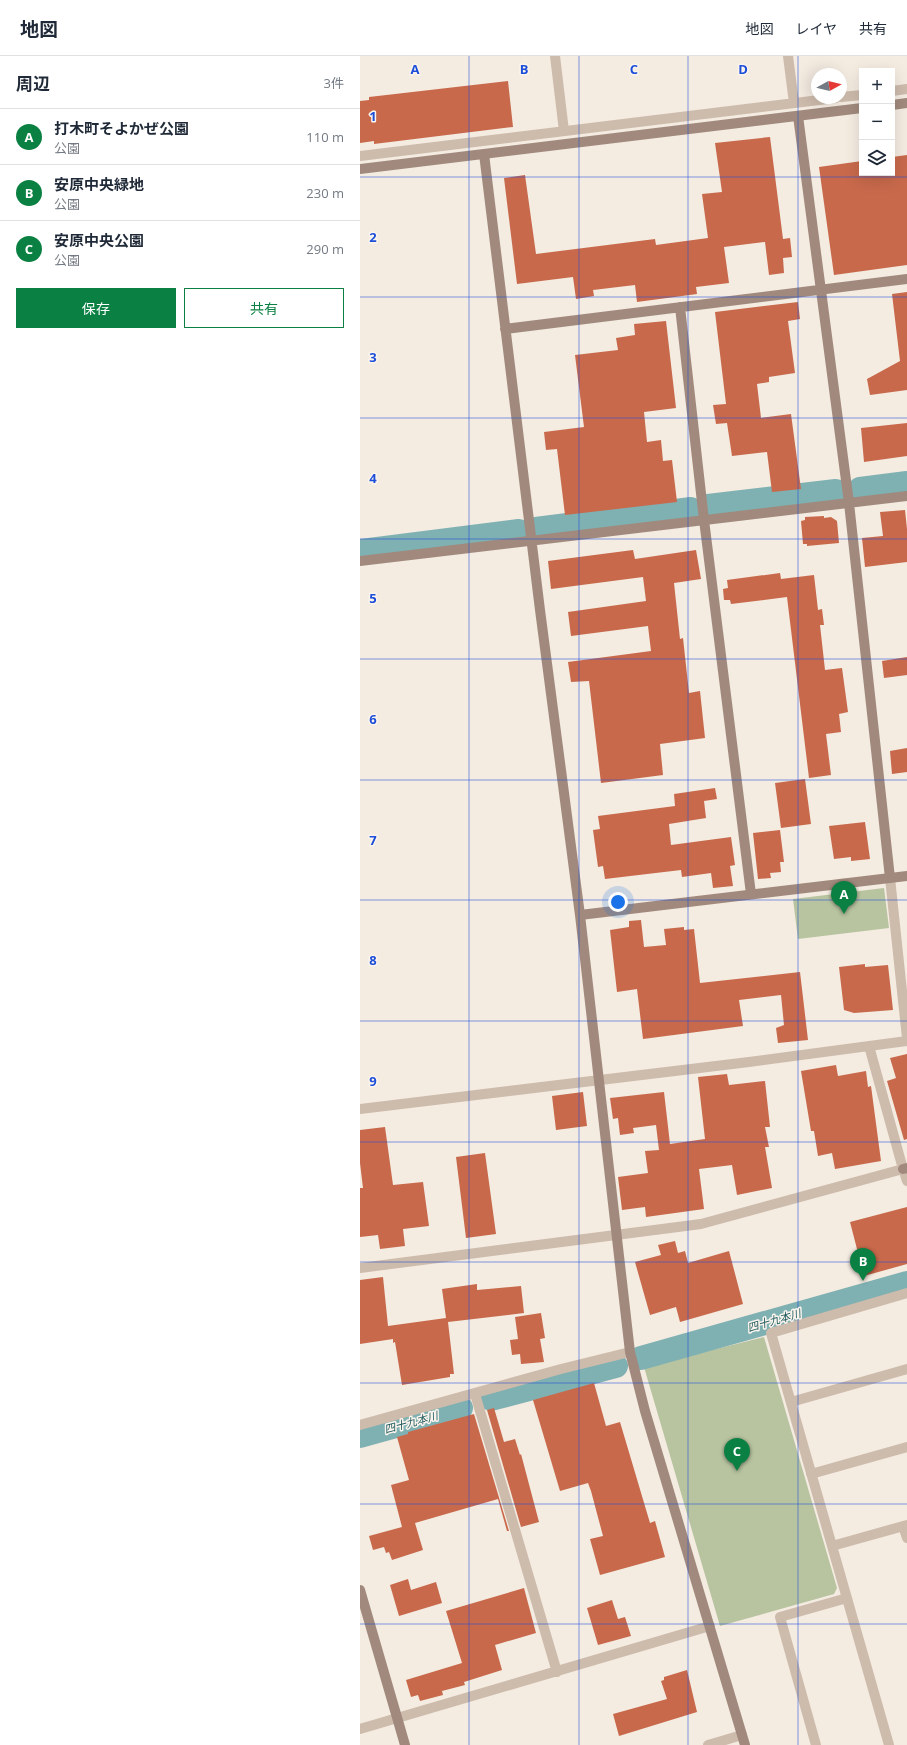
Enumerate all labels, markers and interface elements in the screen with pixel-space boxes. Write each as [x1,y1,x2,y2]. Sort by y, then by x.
text: 地図 [20,16,58,42]
text: 地図 [745,19,773,38]
text: レイヤ [795,19,837,38]
text: 共有 [859,19,887,38]
text: A [411,60,420,78]
text: B [520,60,529,78]
text: C [630,60,638,78]
text: D [738,60,748,78]
north arrow [811,68,847,104]
map controls [859,68,895,176]
button: + [859,68,895,104]
text: 周辺 [16,72,50,95]
text: 3件 [324,74,344,92]
button: − [859,104,895,140]
text: 1 [369,107,377,125]
text: 打木町そよかぜ公園 [54,118,189,138]
text: A [25,128,33,146]
text: 110 m [306,128,344,146]
text: 公園 [54,139,80,157]
button: layers [859,140,895,176]
text: 安原中央緑地 [54,174,144,194]
text: B [25,184,33,202]
text: 230 m [306,184,344,202]
text: 公園 [54,195,80,213]
text: 2 [369,228,377,246]
text: 安原中央公園 [54,230,144,250]
text: C [25,240,33,258]
text: 290 m [306,240,344,258]
text: 公園 [54,251,80,269]
button: 保存 [16,288,176,328]
button: 共有 [184,288,344,328]
text: 3 [369,348,377,366]
text: 4 [369,469,377,487]
text: 5 [369,589,377,607]
text: 6 [369,710,377,728]
text: 7 [369,831,377,849]
pin: A [831,881,857,914]
your location [608,892,628,912]
text: 8 [369,951,377,969]
text: 9 [369,1072,377,1090]
pin: B [850,1248,876,1281]
water label: 四十九本川 [745,1305,803,1335]
water label: 四十九本川 [382,1407,440,1436]
pin: C [724,1438,750,1471]

